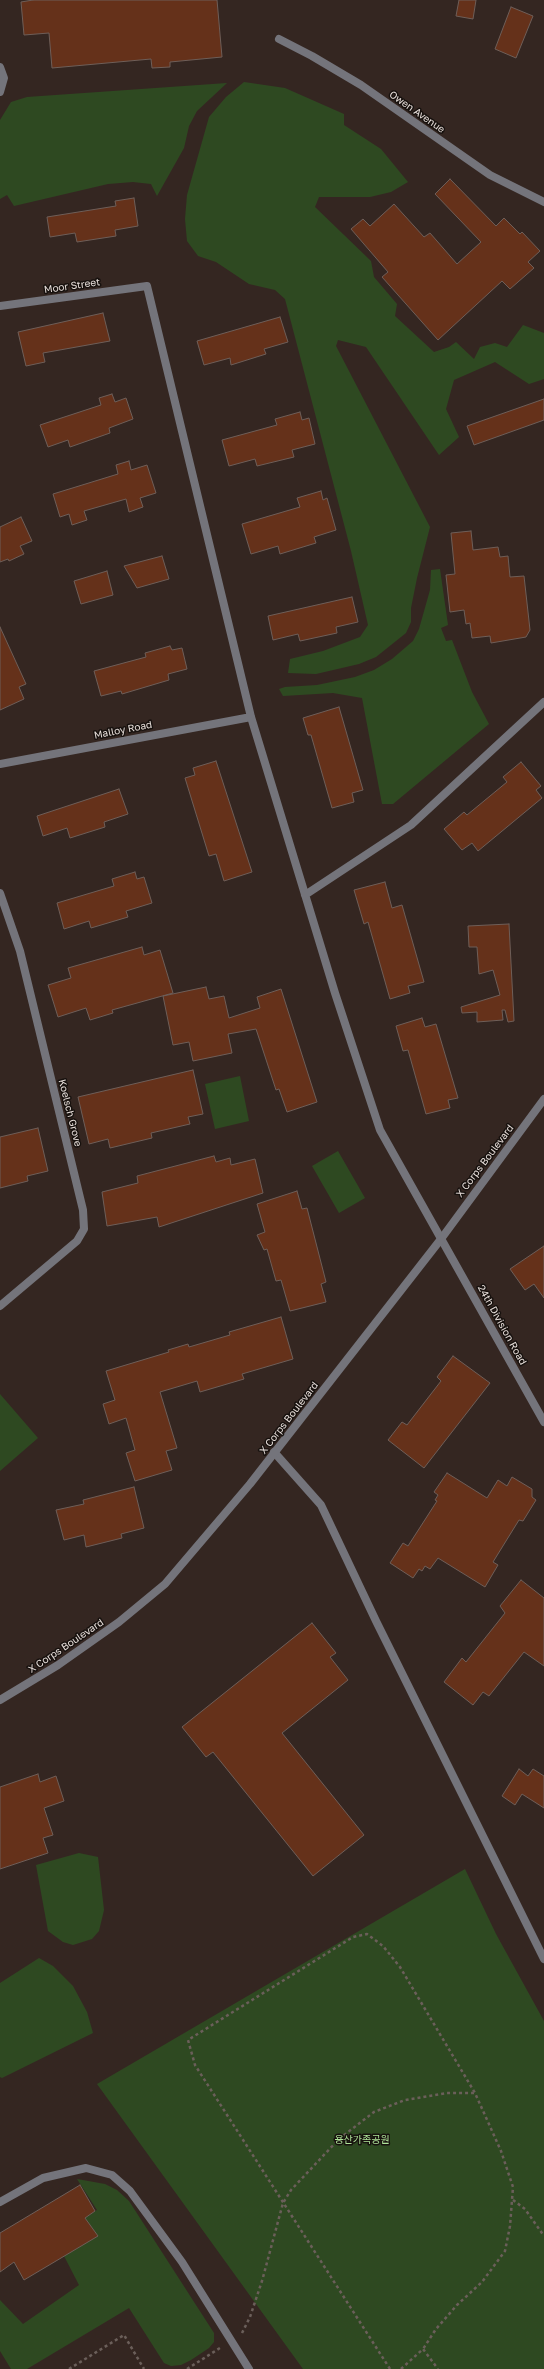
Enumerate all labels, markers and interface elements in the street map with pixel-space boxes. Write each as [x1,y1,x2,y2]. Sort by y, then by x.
street label: Owen Avenue [387,88,447,136]
street label: Moor Street [43,276,101,296]
street label: Malloy Road [93,718,153,742]
street label: Koelsch Grove [56,1078,84,1148]
street label: X Corps Boulevard [454,1122,516,1200]
street label: 24th Division Road [475,1283,529,1367]
street label: X Corps Boulevard [257,1380,321,1456]
street label: X Corps Boulevard [26,1616,106,1676]
park label: 용산가족공원 [334,2134,390,2146]

